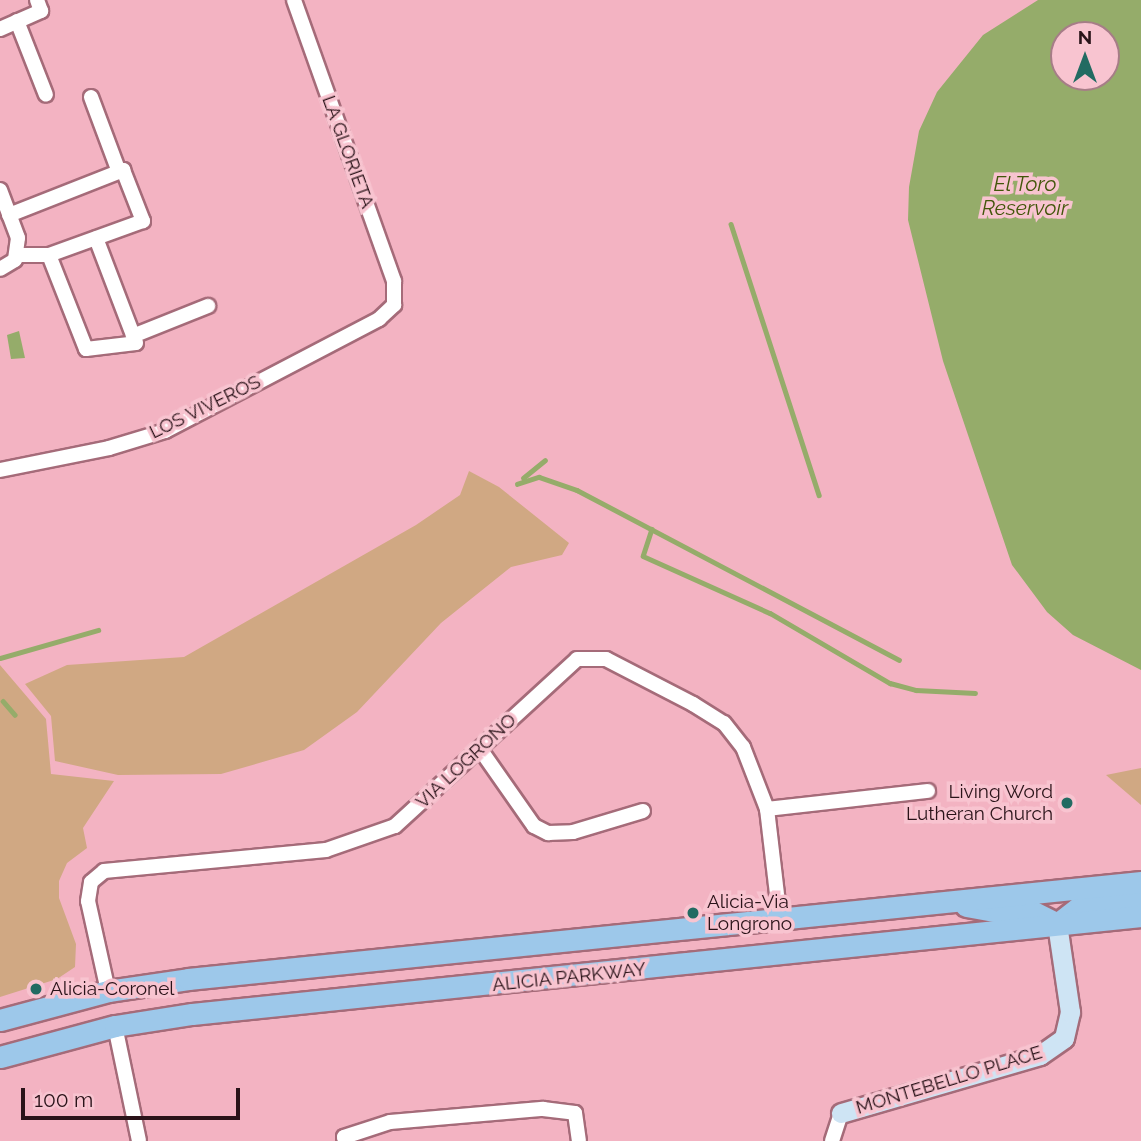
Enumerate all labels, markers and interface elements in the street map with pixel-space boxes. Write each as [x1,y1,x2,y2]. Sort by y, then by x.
north arrow [1050,21,1120,91]
text: N [1078,26,1092,48]
street label: LA GLORIETA [317,92,379,212]
water label: El Toro Reservoir [982,171,1068,221]
street label: LOS VIVEROS [145,370,265,444]
street label: VIA LOGRONO [411,709,521,813]
place label: Living Word Lutheran Church [906,781,1053,825]
marker: Living Word Lutheran Church [1059,795,1075,811]
place label: Alicia-Via Longrono [707,891,792,935]
marker: Alicia-Via Longrono [685,905,701,921]
street label: ALICIA PARKWAY [491,958,647,996]
place label: Alicia-Coronel [50,978,175,1000]
marker: Alicia-Coronel [28,981,44,997]
street label: MONTEBELLO PLACE [853,1041,1045,1119]
scale bar [24,1074,243,1118]
text: 100 m [34,1087,93,1112]

